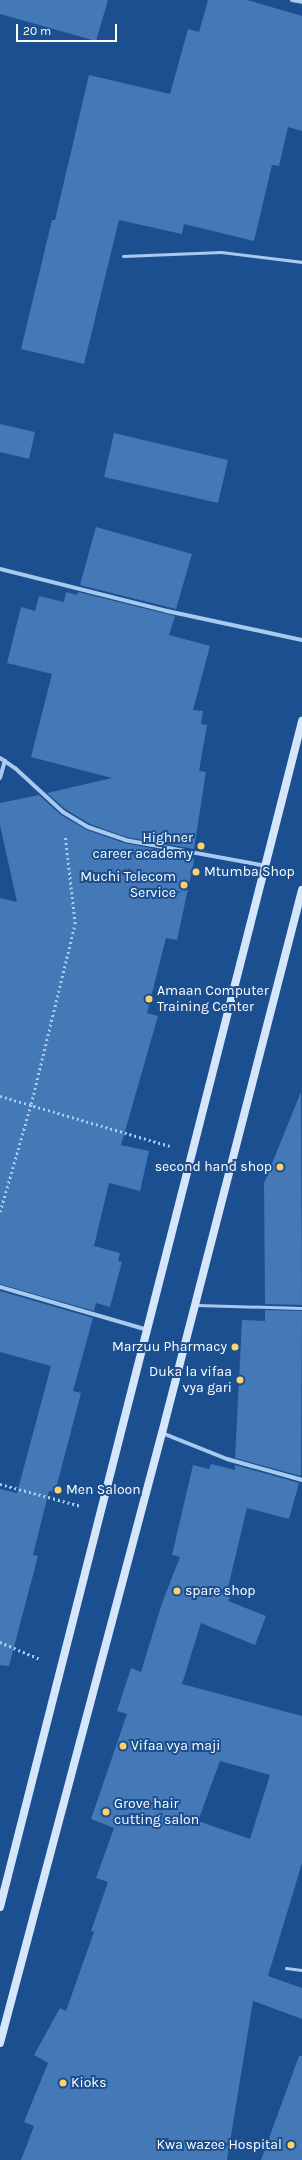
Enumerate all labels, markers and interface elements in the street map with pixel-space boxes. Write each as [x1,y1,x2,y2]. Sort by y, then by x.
scale bar [18,16,119,42]
text: 20 m [23,24,51,38]
place label: Highner career academy [93,830,193,862]
marker: Highner career academy [196,841,206,851]
place label: Mtumba Shop [204,864,295,880]
marker: Mtumba Shop [191,867,201,877]
place label: Muchi Telecom Service [80,869,176,902]
marker: Muchi Telecom Service [179,880,189,890]
place label: Amaan Computer Training Center [157,983,269,1016]
marker: Amaan Computer Training Center [144,994,154,1004]
place label: second hand shop [155,1159,272,1175]
marker: second hand shop [275,1162,285,1172]
place label: Marzuu Pharmacy [112,1339,227,1355]
marker: Marzuu Pharmacy [230,1342,240,1352]
place label: Duka la vifaa vya gari [149,1364,232,1396]
marker: Duka la vifaa vya gari [235,1375,245,1385]
place label: Men Saloon [66,1482,141,1498]
marker: Men Saloon [53,1485,63,1495]
place label: spare shop [185,1583,255,1599]
marker: spare shop [172,1586,182,1596]
place label: Vifaa vya maji [131,1738,221,1754]
marker: Vifaa vya maji [118,1741,128,1751]
place label: Grove hair cutting salon [114,1796,199,1828]
marker: Grove hair cutting salon [101,1807,111,1817]
place label: Kioks [71,2075,107,2091]
marker: Kioks [58,2078,68,2088]
place label: Kwa wazee Hospital [157,2137,282,2153]
marker: Kwa wazee Hospital [285,2139,297,2151]

